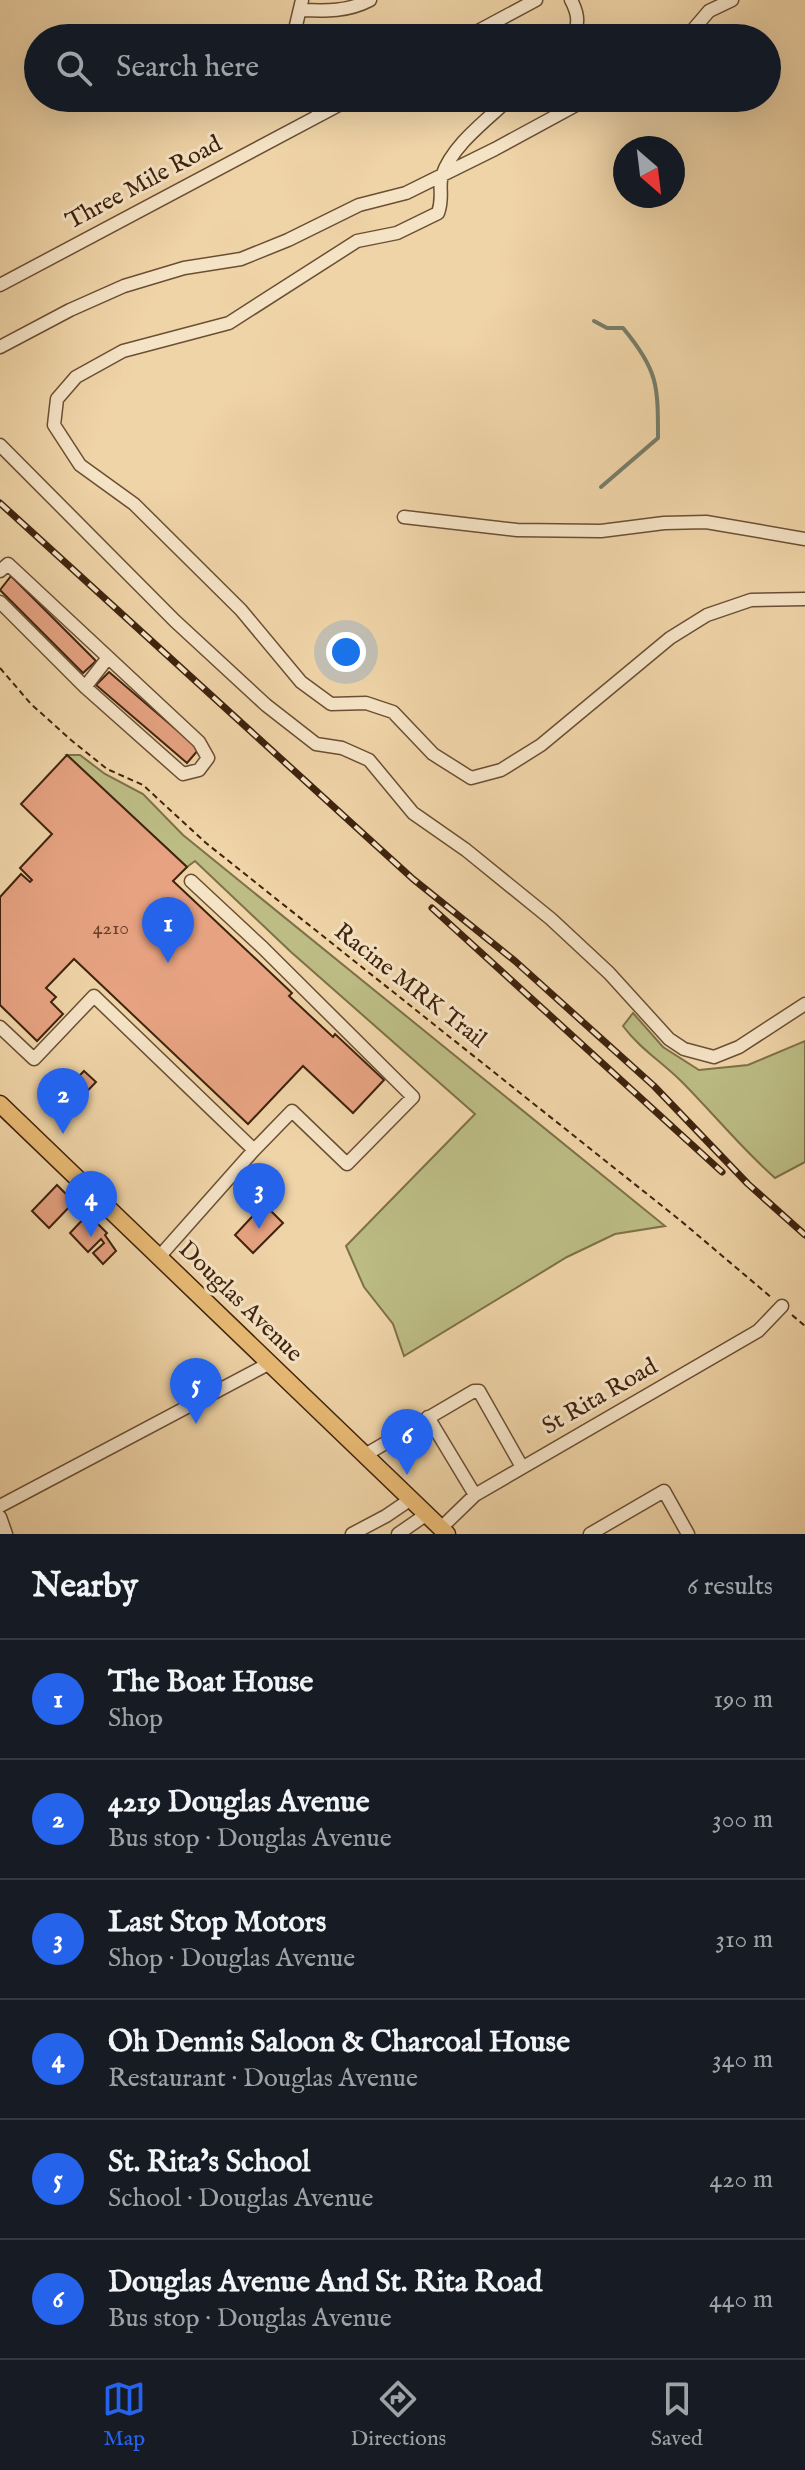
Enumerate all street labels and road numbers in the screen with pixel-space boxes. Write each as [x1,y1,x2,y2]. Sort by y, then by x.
street label: Three Mile Road [61,129,228,237]
street label: Racine MRK Trail [327,917,493,1056]
street label: Douglas Avenue [171,1235,309,1369]
street label: St Rita Road [537,1351,664,1443]

